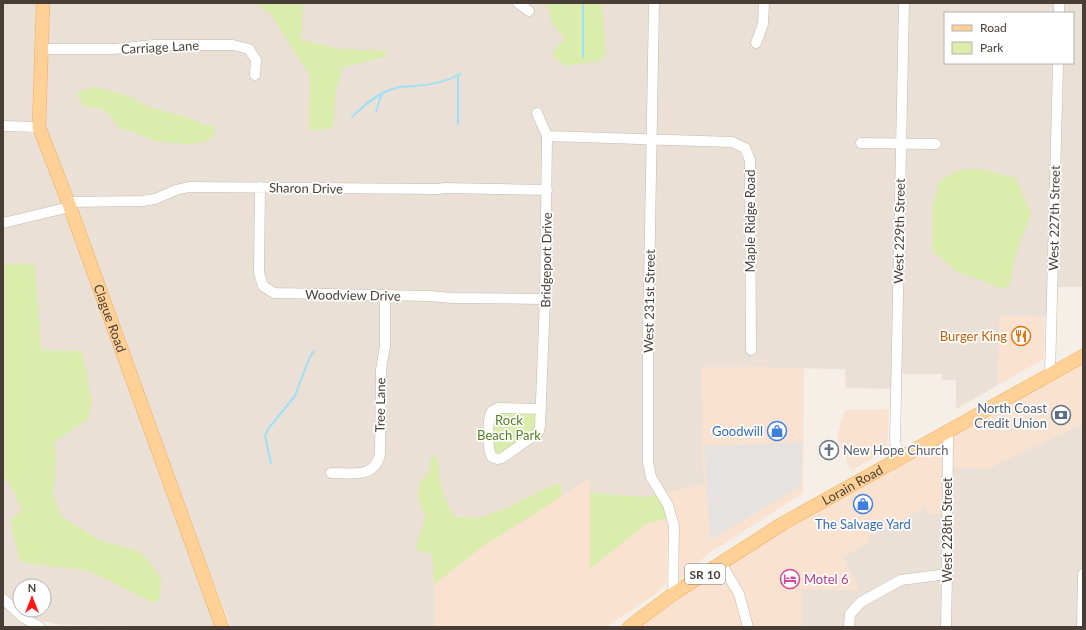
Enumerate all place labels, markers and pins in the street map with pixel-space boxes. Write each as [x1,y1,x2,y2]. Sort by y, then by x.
restaurant icon: Burger King [1010,325,1032,347]
place label: Burger King [940,328,1007,344]
place label: North Coast Credit Union [974,400,1047,431]
bank icon: North Coast Credit Union [1050,404,1072,426]
shop icon: Goodwill [766,420,788,442]
place label: Goodwill [712,423,763,439]
church icon: New Hope Church [818,439,840,461]
place label: New Hope Church [843,442,948,458]
shop icon: The Salvage Yard [852,493,874,515]
place label: The Salvage Yard [815,516,911,532]
hotel icon: Motel 6 [779,568,801,590]
place label: Motel 6 [804,571,849,587]

